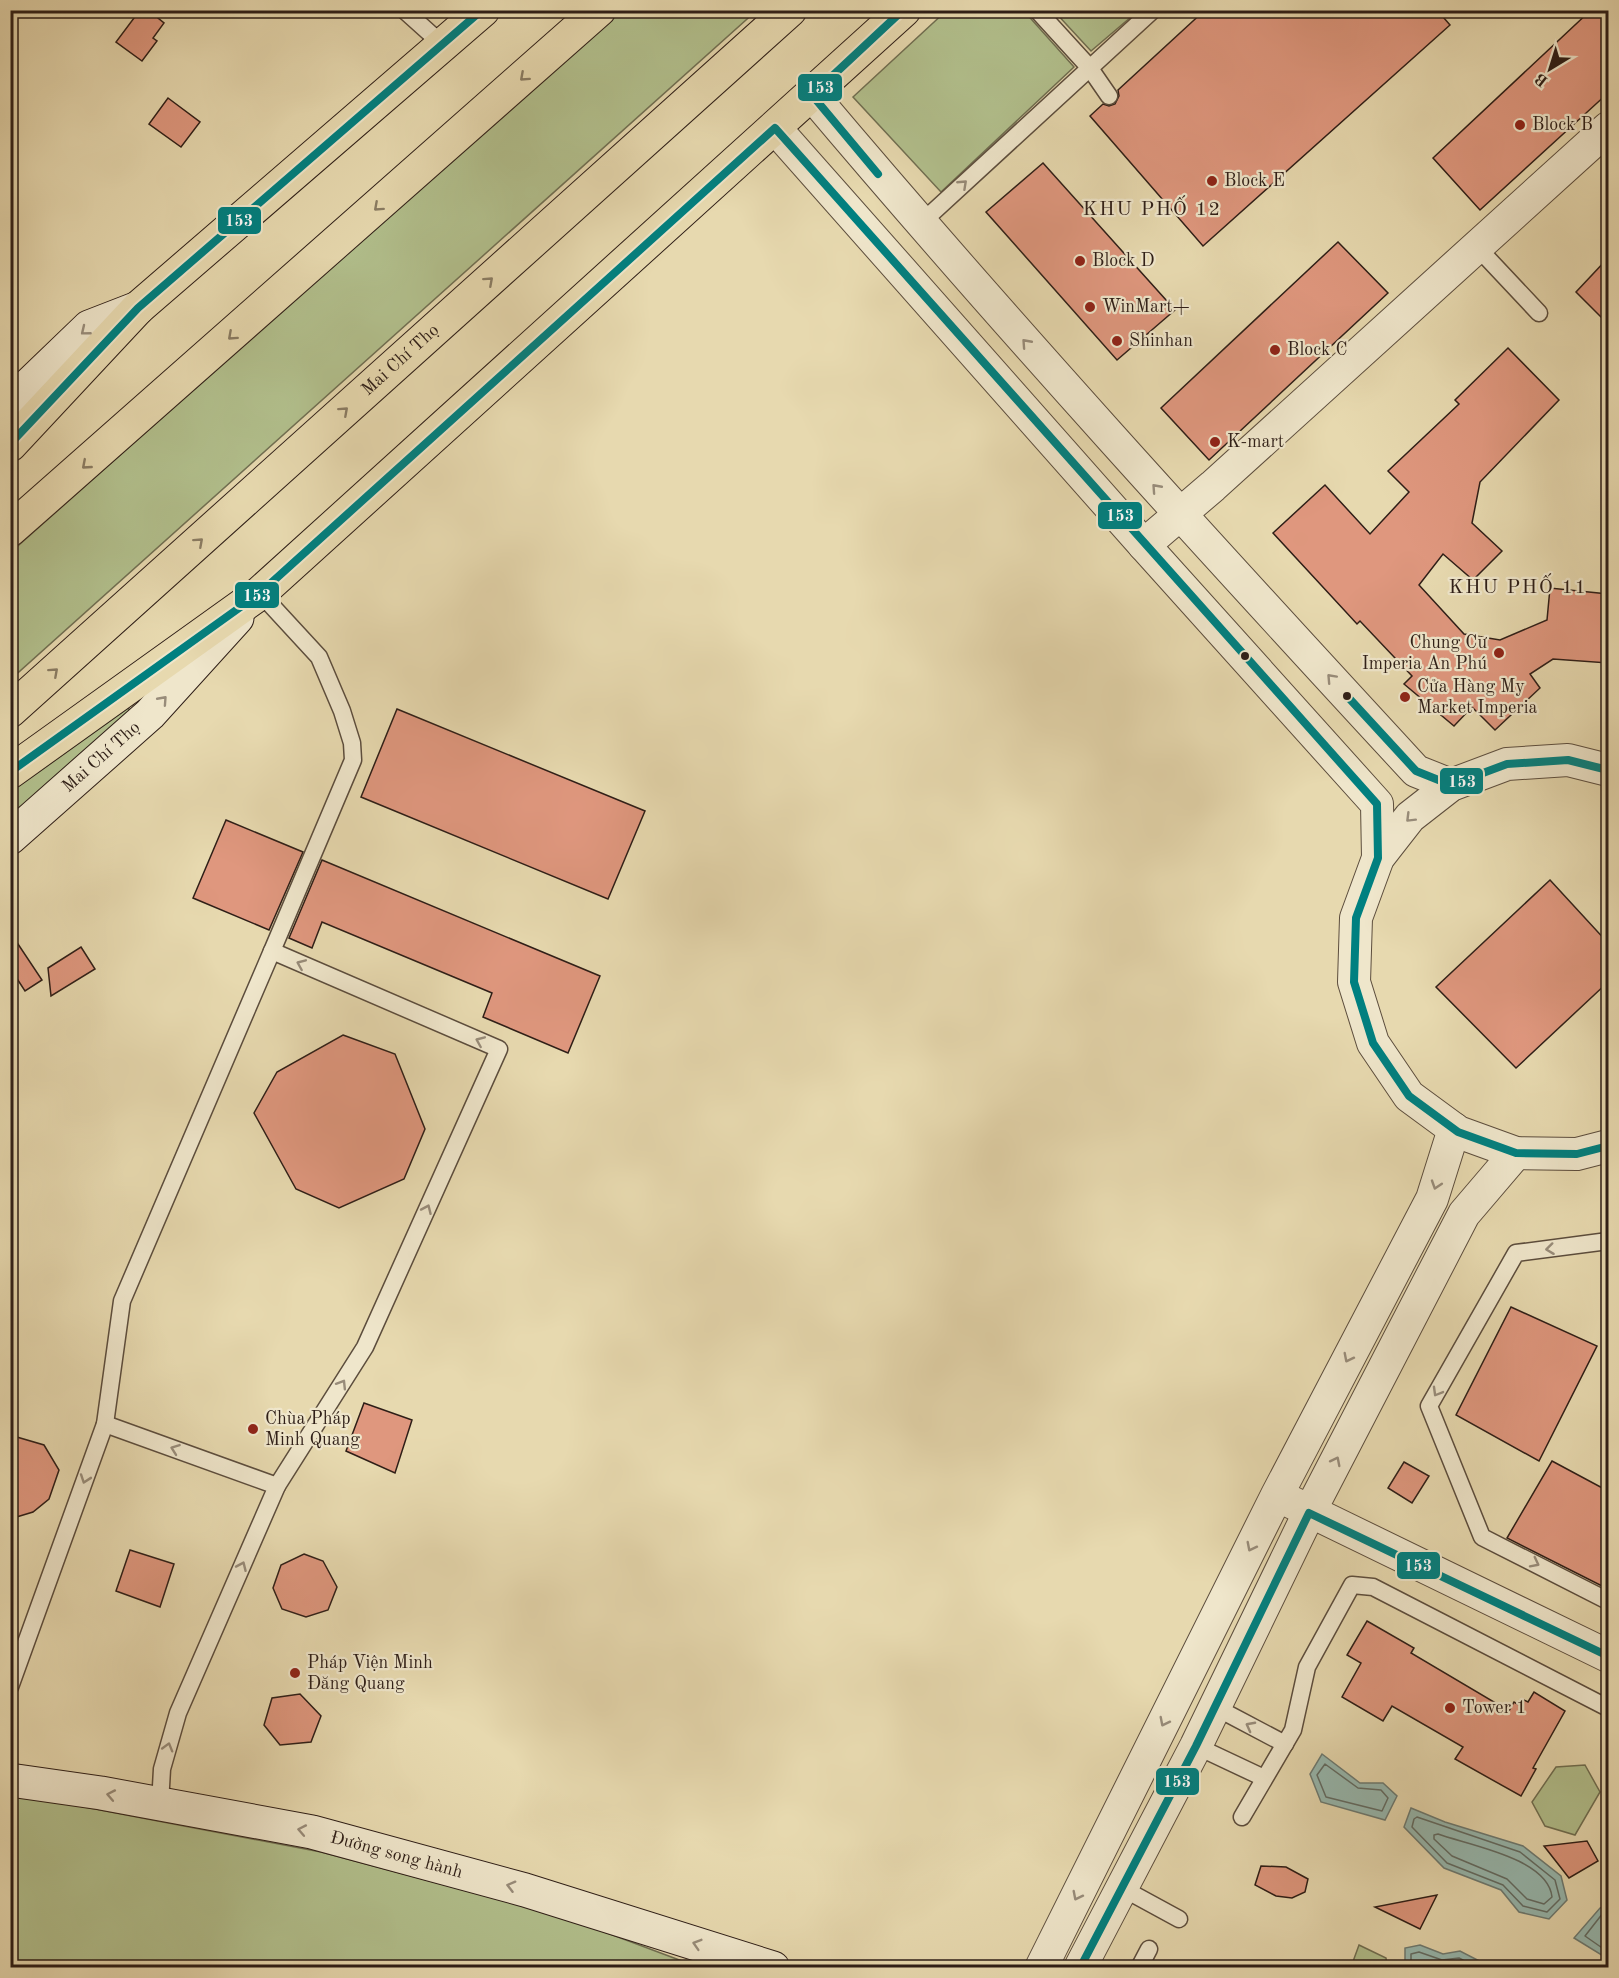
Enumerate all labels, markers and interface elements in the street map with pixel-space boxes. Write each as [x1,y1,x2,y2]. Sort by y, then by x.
north arrow [1520,39,1580,99]
text: B [1533,69,1551,89]
one-way arrow [520,70,531,81]
line badge: 153 [797,73,843,102]
text: 153 [806,81,834,97]
place label: Block B [1532,116,1593,134]
marker: Block B [1513,118,1527,132]
place label: Block E [1224,172,1285,190]
marker: Block E [1205,174,1219,188]
one-way arrow [957,180,967,191]
district label: KHU PHỐ 12 [1082,195,1222,220]
one-way arrow [374,200,385,211]
line badge: 153 [217,206,262,235]
text: 153 [225,214,253,230]
place label: Block D [1092,252,1155,270]
marker: Block D [1073,254,1087,268]
one-way arrow [482,277,493,288]
place label: WinMart+ [1102,298,1190,316]
marker: WinMart+ [1083,300,1097,314]
street label: Mai Chí Thọ [358,321,443,399]
one-way arrow [81,324,92,335]
one-way arrow [228,329,239,340]
place label: Shinhan [1129,332,1193,350]
marker: Shinhan [1110,334,1124,348]
one-way arrow [1022,339,1033,350]
place label: Block C [1287,341,1348,359]
marker: Block C [1268,343,1282,357]
one-way arrow [337,407,348,418]
place label: K-mart [1227,433,1284,451]
marker: K-mart [1208,435,1222,449]
one-way arrow [82,458,93,469]
one-way arrow [1152,484,1163,495]
line badge: 153 [1097,501,1143,530]
text: 153 [1106,509,1134,525]
one-way arrow [192,538,203,549]
district label: KHU PHỐ 11 [1448,573,1588,598]
line badge: 153 [234,581,280,609]
text: 153 [243,589,271,605]
place label: Chung Cư Imperia An Phú [1362,634,1487,673]
marker: Chung Cư Imperia An Phú [1492,646,1506,660]
unlabelled marker [1239,650,1251,662]
one-way arrow [47,668,58,679]
one-way arrow [1327,675,1338,686]
place label: Cửa Hàng My Market Imperia [1417,678,1538,717]
unlabelled marker [1341,690,1353,702]
marker: Cửa Hàng My Market Imperia [1398,690,1412,704]
one-way arrow [156,696,167,707]
street label: Mai Chí Thọ [59,718,144,796]
line badge: 153 [1439,767,1484,795]
text: 153 [1448,775,1476,791]
one-way arrow [1407,810,1418,821]
one-way arrow [296,959,307,971]
one-way arrow [475,1036,486,1048]
one-way arrow [1431,1179,1443,1190]
one-way arrow [420,1204,432,1215]
one-way arrow [1546,1242,1555,1254]
one-way arrow [1343,1352,1355,1363]
one-way arrow [334,1379,345,1390]
one-way arrow [1433,1386,1444,1396]
place label: Chùa Pháp Minh Quang [265,1410,360,1449]
marker: Chùa Pháp Minh Quang [246,1422,260,1436]
one-way arrow [171,1444,181,1457]
one-way arrow [1329,1456,1340,1467]
one-way arrow [80,1473,93,1484]
one-way arrow [1247,1541,1259,1552]
line badge: 153 [1396,1551,1441,1580]
one-way arrow [1528,1556,1539,1568]
text: 153 [1404,1559,1432,1575]
one-way arrow [234,1562,246,1573]
place label: Pháp Viện Minh Đăng Quang [307,1654,433,1693]
marker: Pháp Viện Minh Đăng Quang [288,1666,302,1680]
place label: Tower 1 [1462,1699,1527,1717]
marker: Tower 1 [1443,1701,1457,1715]
one-way arrow [1160,1715,1171,1726]
one-way arrow [1246,1722,1256,1733]
one-way arrow [161,1742,173,1753]
line badge: 153 [1155,1767,1200,1796]
text: 153 [1163,1775,1191,1791]
one-way arrow [106,1789,116,1802]
one-way arrow [298,1824,308,1837]
street label: Đường song hành [328,1828,465,1882]
one-way arrow [506,1881,516,1894]
one-way arrow [1073,1890,1084,1901]
one-way arrow [692,1939,703,1951]

